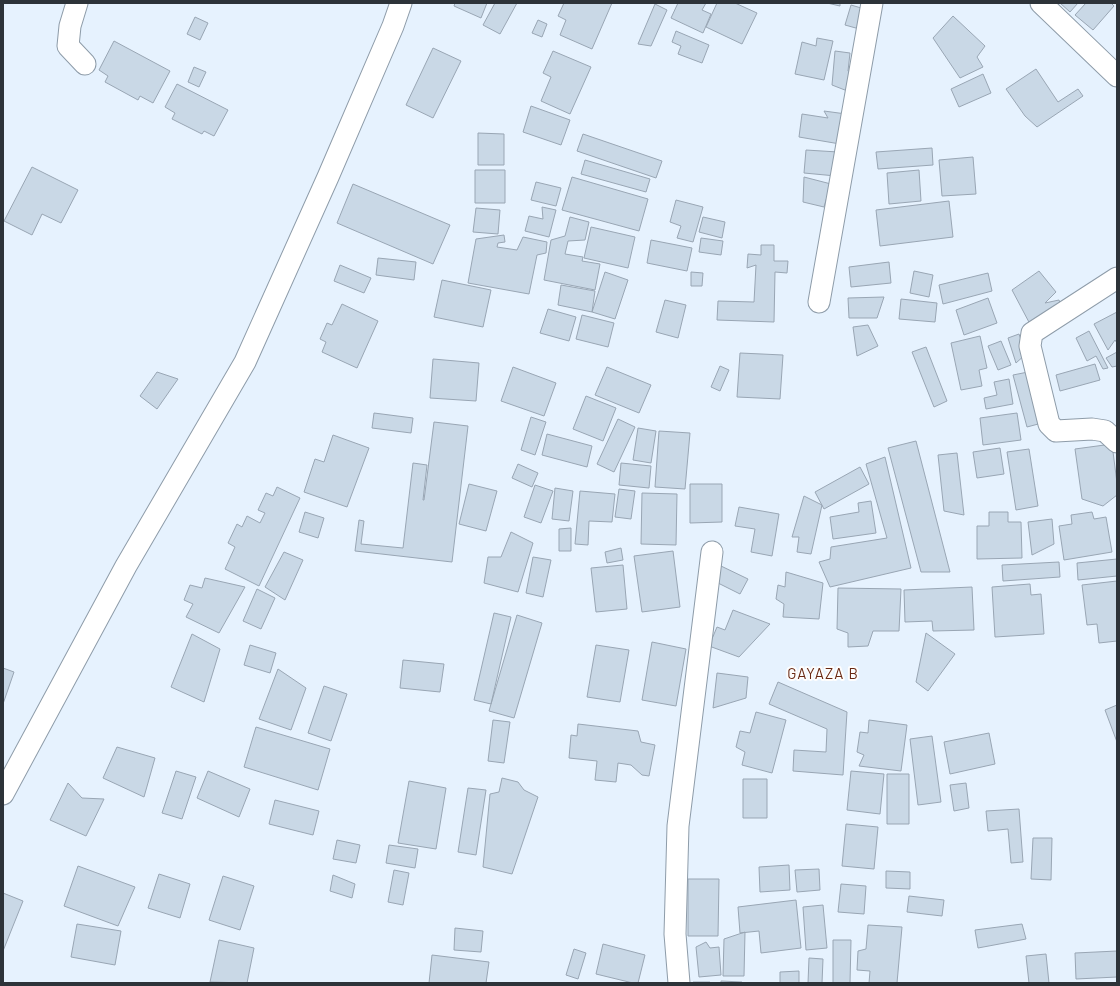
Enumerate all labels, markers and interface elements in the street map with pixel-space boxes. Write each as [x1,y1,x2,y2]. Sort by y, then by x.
district label: GAYAZA B [787,664,859,682]

